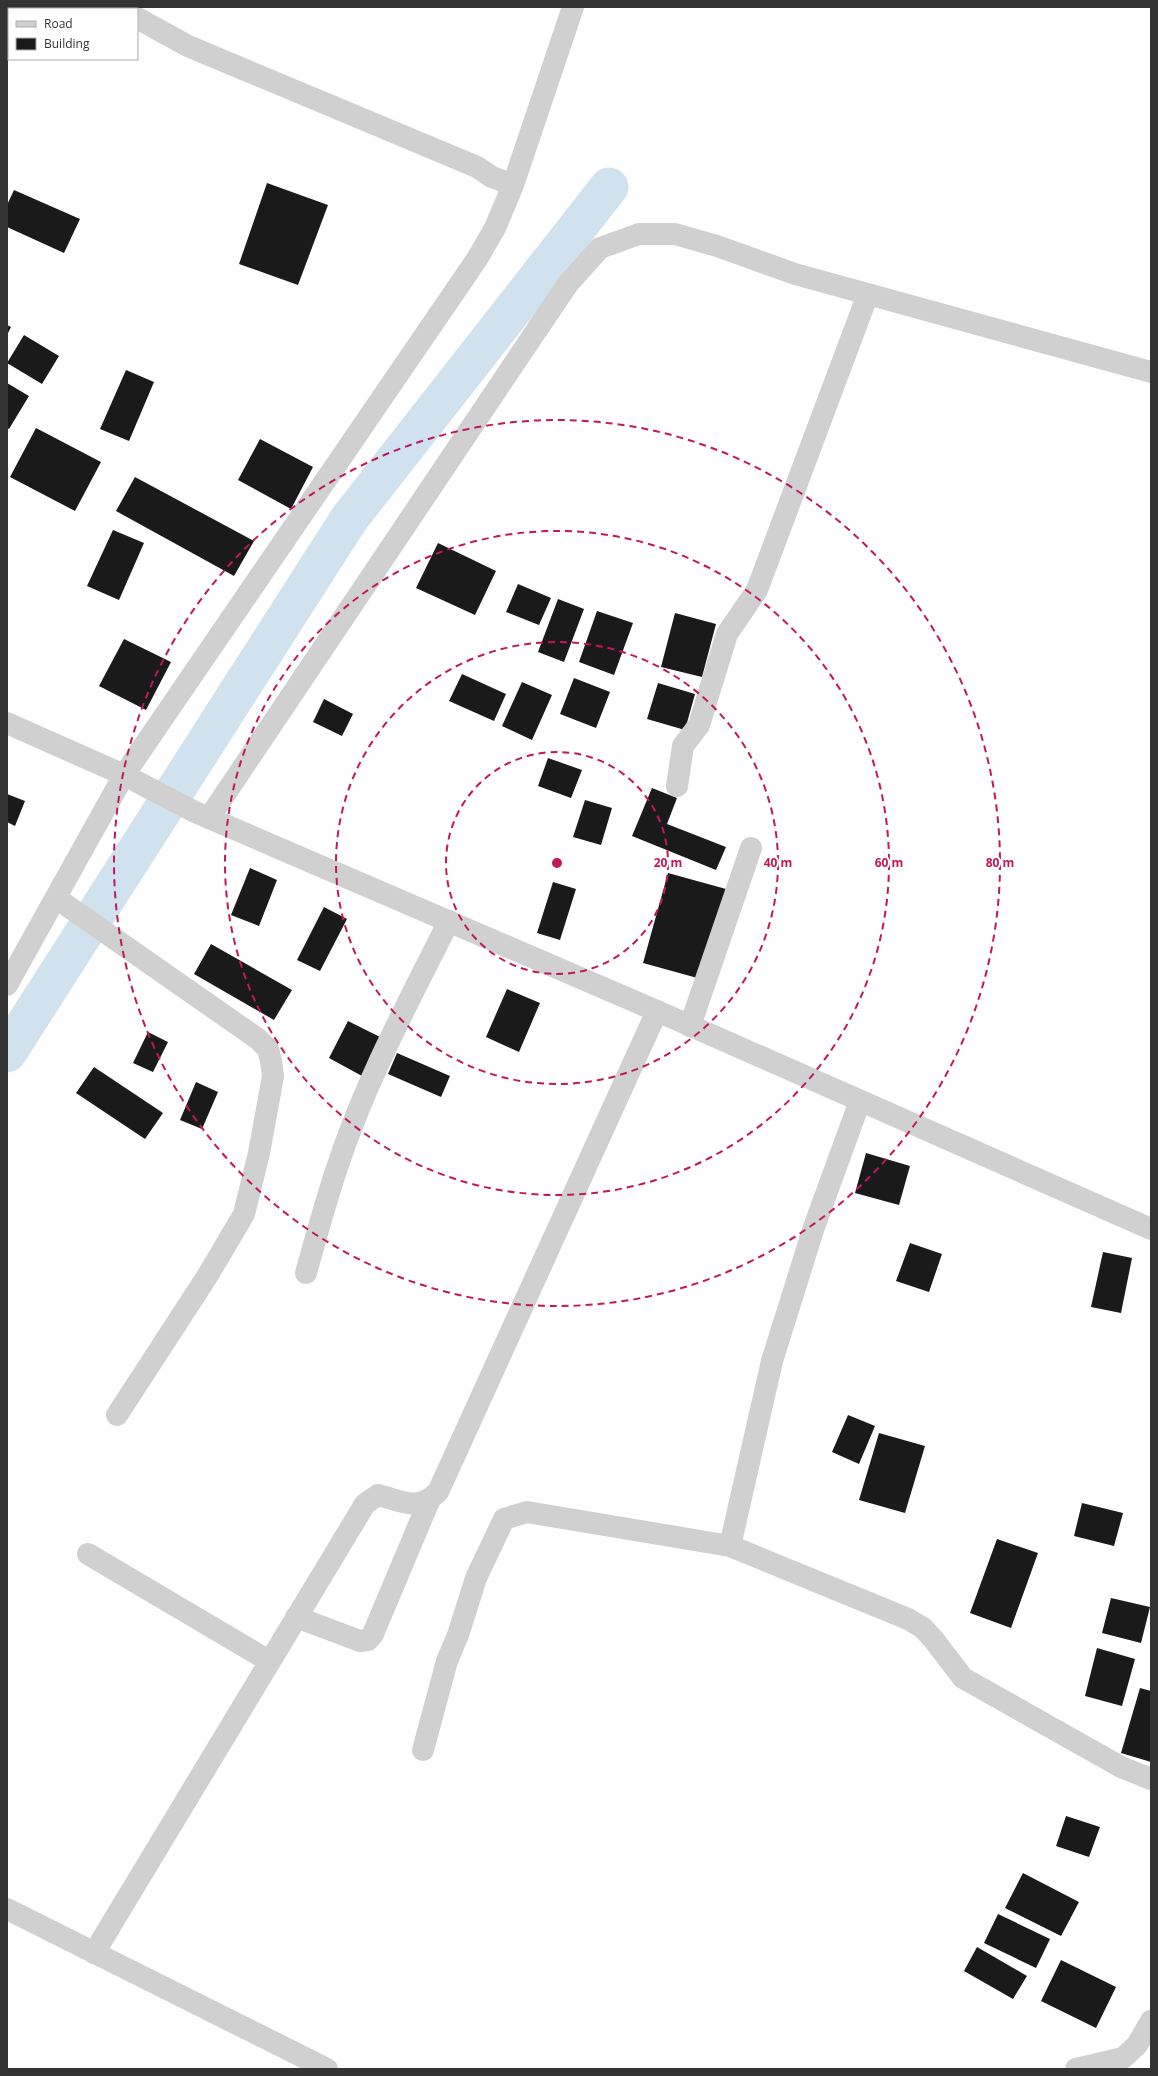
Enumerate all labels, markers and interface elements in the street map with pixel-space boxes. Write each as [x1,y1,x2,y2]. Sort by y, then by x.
legend [8,8,138,60]
text: Road [44,15,73,32]
text: Building [44,35,90,52]
text: 20 m [654,854,682,871]
text: 40 m [764,854,792,871]
text: 60 m [875,854,903,871]
text: 80 m [986,854,1014,871]
centre of rings [550,856,564,870]

